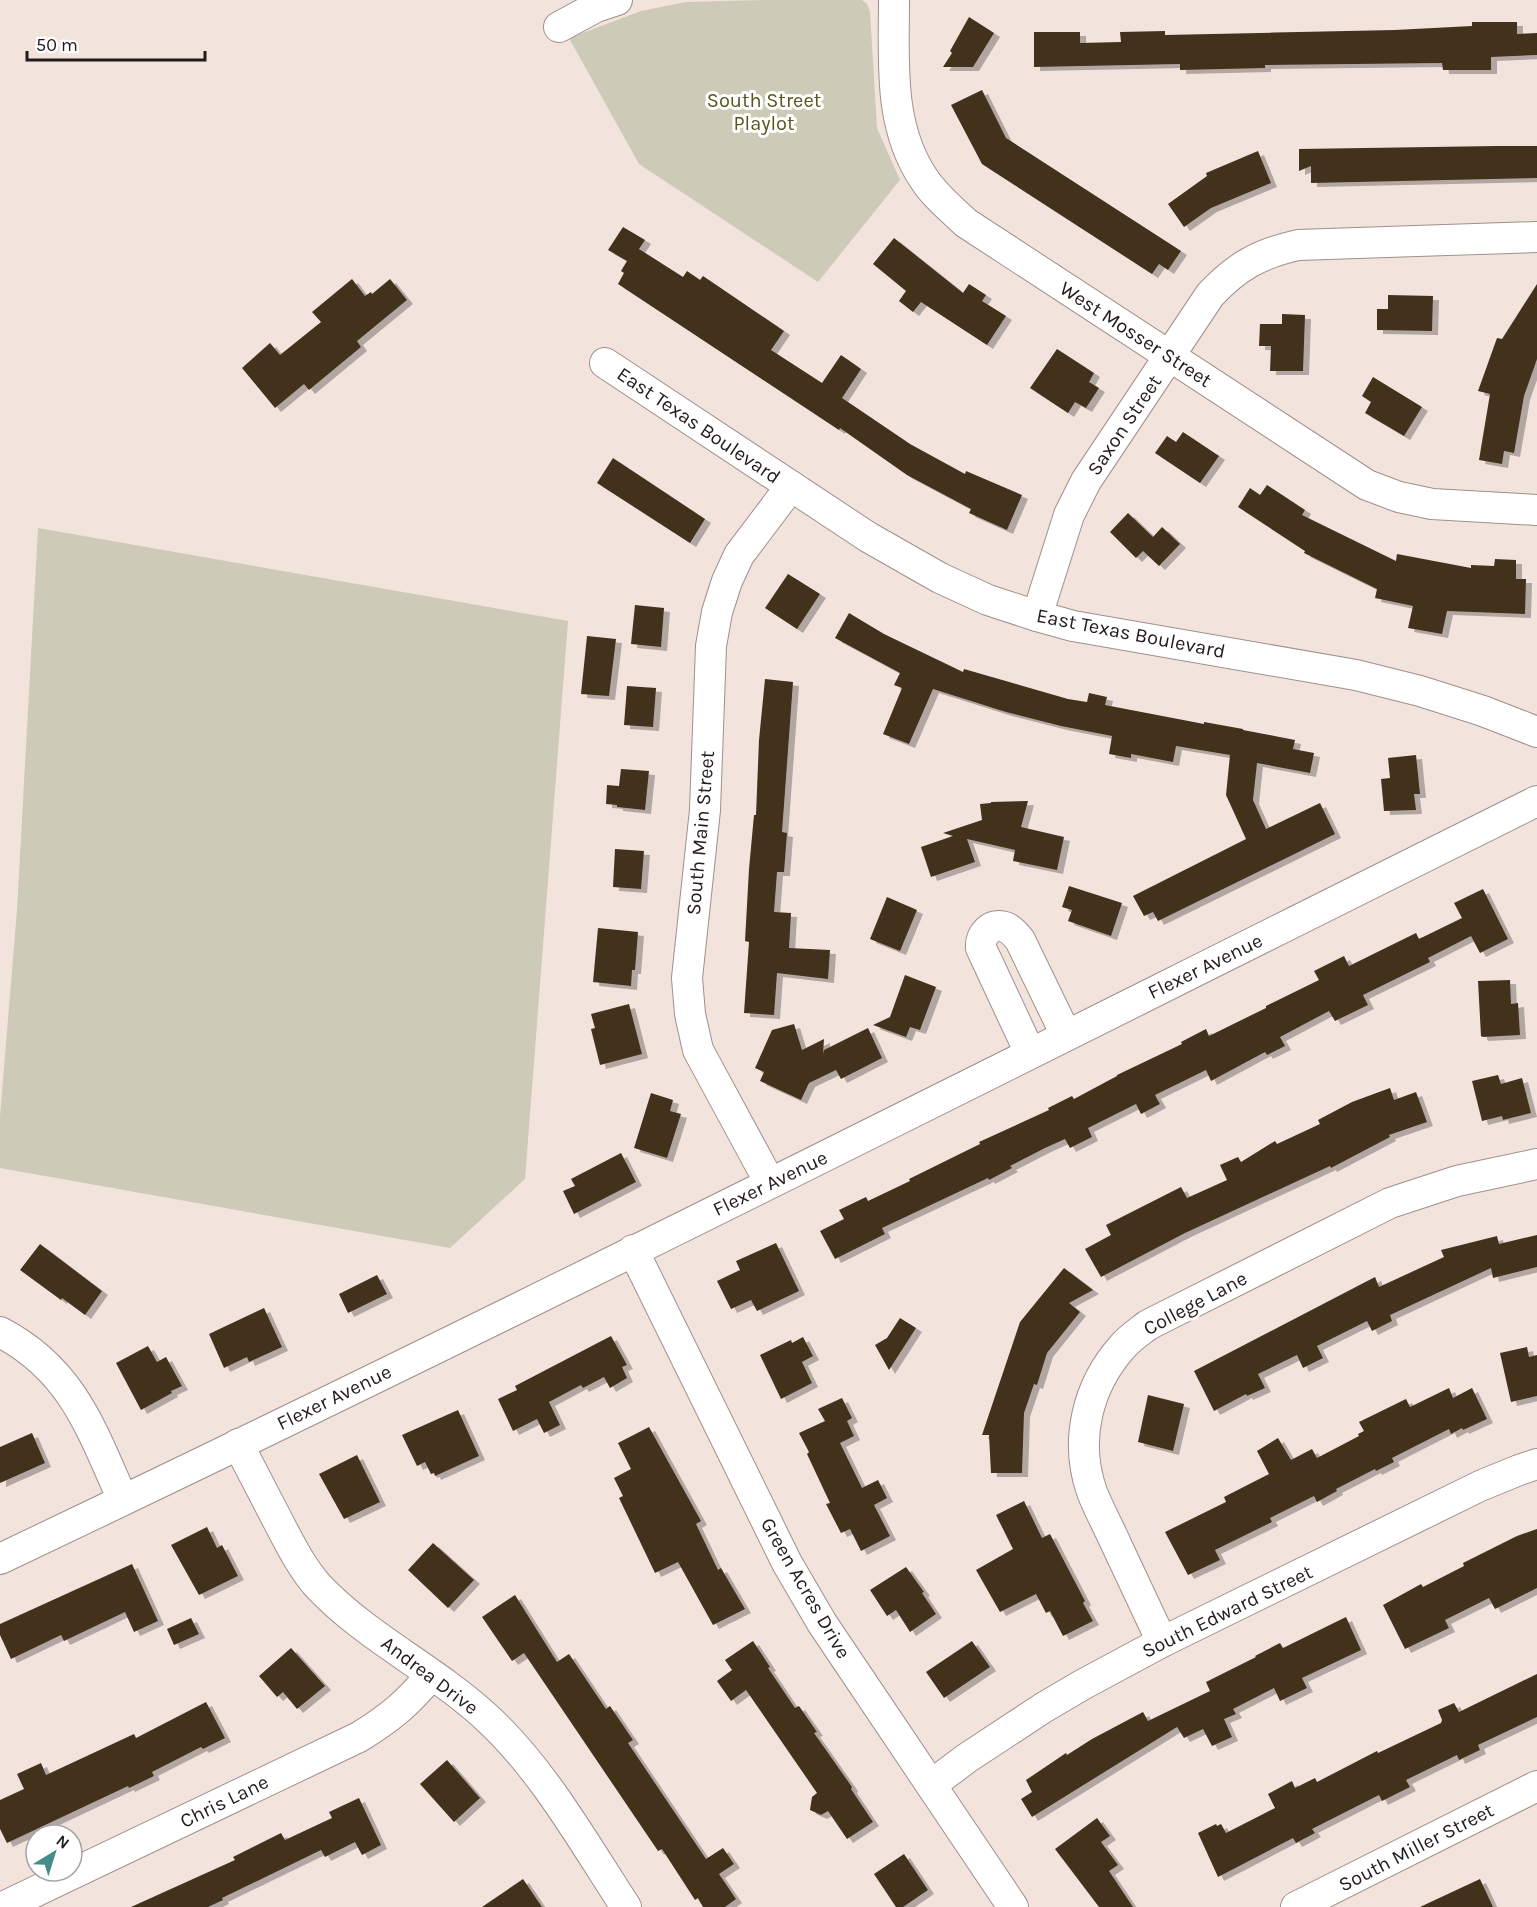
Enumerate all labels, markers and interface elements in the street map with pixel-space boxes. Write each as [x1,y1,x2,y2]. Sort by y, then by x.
scale bar [27,24,206,62]
text: 50 m [36,34,78,56]
park label: South Street Playlot [707,89,822,135]
street label: West Mosser Street [1056,277,1216,392]
street label: East Texas Boulevard [613,362,785,489]
street label: Saxon Street [1082,370,1167,480]
street label: East Texas Boulevard [1035,604,1227,663]
street label: South Main Street [682,749,719,916]
street label: Flexer Avenue [1144,929,1266,1004]
street label: Flexer Avenue [709,1146,831,1221]
street label: College Lane [1140,1267,1251,1340]
street label: Flexer Avenue [273,1360,395,1435]
street label: Green Acres Drive [756,1514,855,1663]
street label: South Edward Street [1138,1560,1317,1663]
street label: Andrea Drive [377,1631,483,1719]
street label: Chris Lane [176,1770,272,1833]
street label: South Miller Street [1335,1798,1498,1896]
north arrow [24,1823,84,1883]
text: N [53,1831,73,1853]

